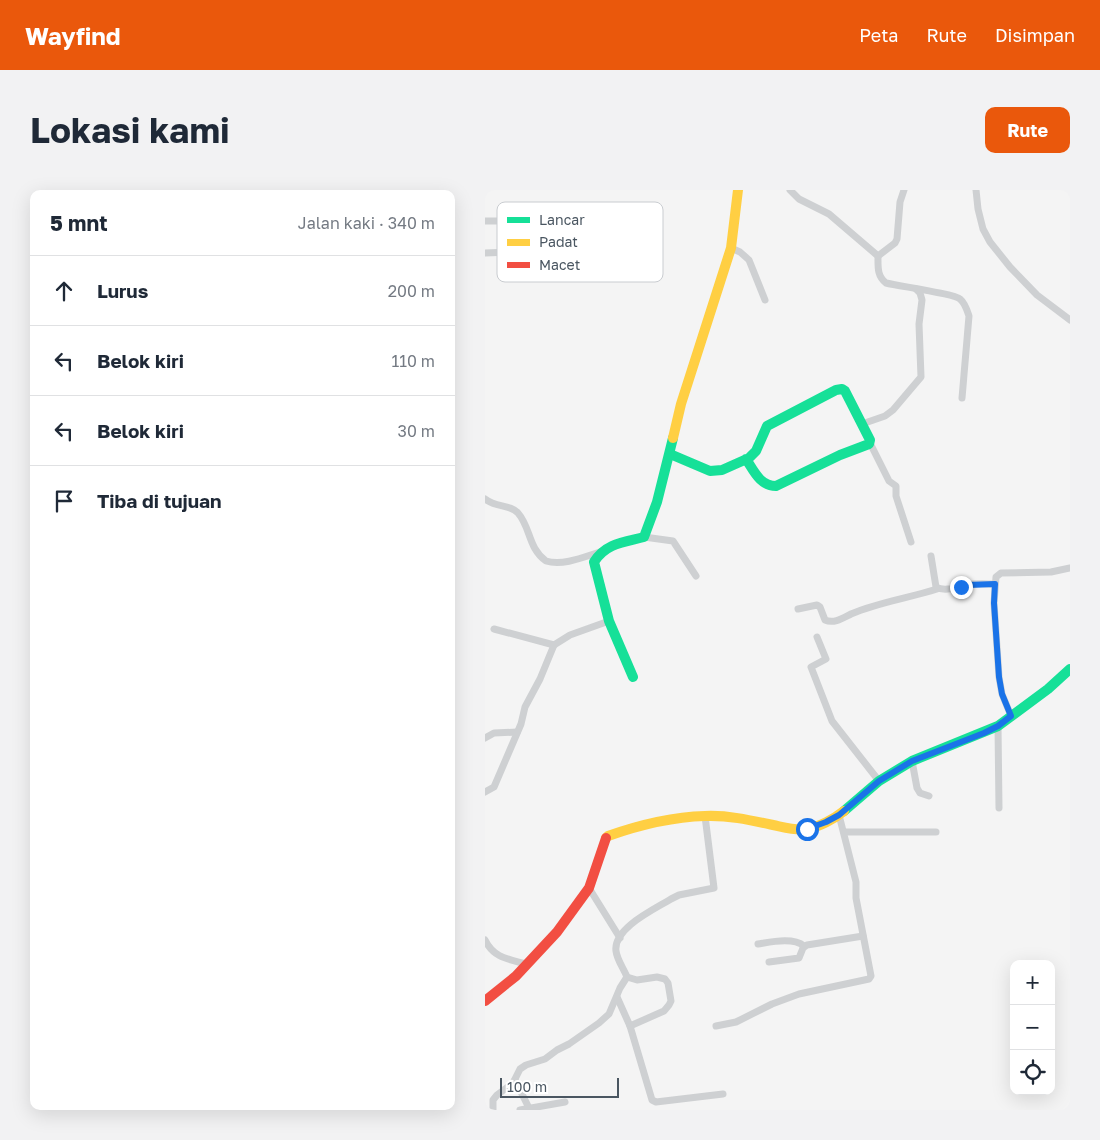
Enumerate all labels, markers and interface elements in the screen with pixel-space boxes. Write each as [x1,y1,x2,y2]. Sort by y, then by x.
text: Wayfind [25,21,121,50]
text: Peta [859,24,899,46]
text: Rute [927,24,967,46]
text: Disimpan [995,24,1075,46]
button: Rute [985,107,1070,153]
text: Lokasi kami [30,109,230,151]
legend [497,202,663,282]
text: 5 mnt [50,210,108,236]
text: Lancar [539,211,585,228]
text: Jalan kaki · 340 m [298,213,435,233]
text: Padat [539,233,578,250]
text: Macet [539,256,580,273]
icon: ahead [50,277,78,305]
text: Lurus [97,279,148,302]
text: 200 m [388,281,435,301]
icon: left [50,347,78,375]
text: Belok kiri [97,349,184,372]
text: 110 m [391,351,435,371]
icon: left [50,417,78,445]
text: Belok kiri [97,419,184,442]
text: 30 m [398,421,435,441]
icon: arrive [50,487,78,515]
text: Tiba di tujuan [97,489,222,512]
route end [950,576,973,599]
route start [796,818,819,841]
map controls [1010,960,1055,1095]
button: + [1010,960,1055,1005]
button: − [1010,1005,1055,1050]
button: locate [1010,1050,1055,1095]
scale bar [500,1075,619,1098]
text: 100 m [507,1078,547,1095]

